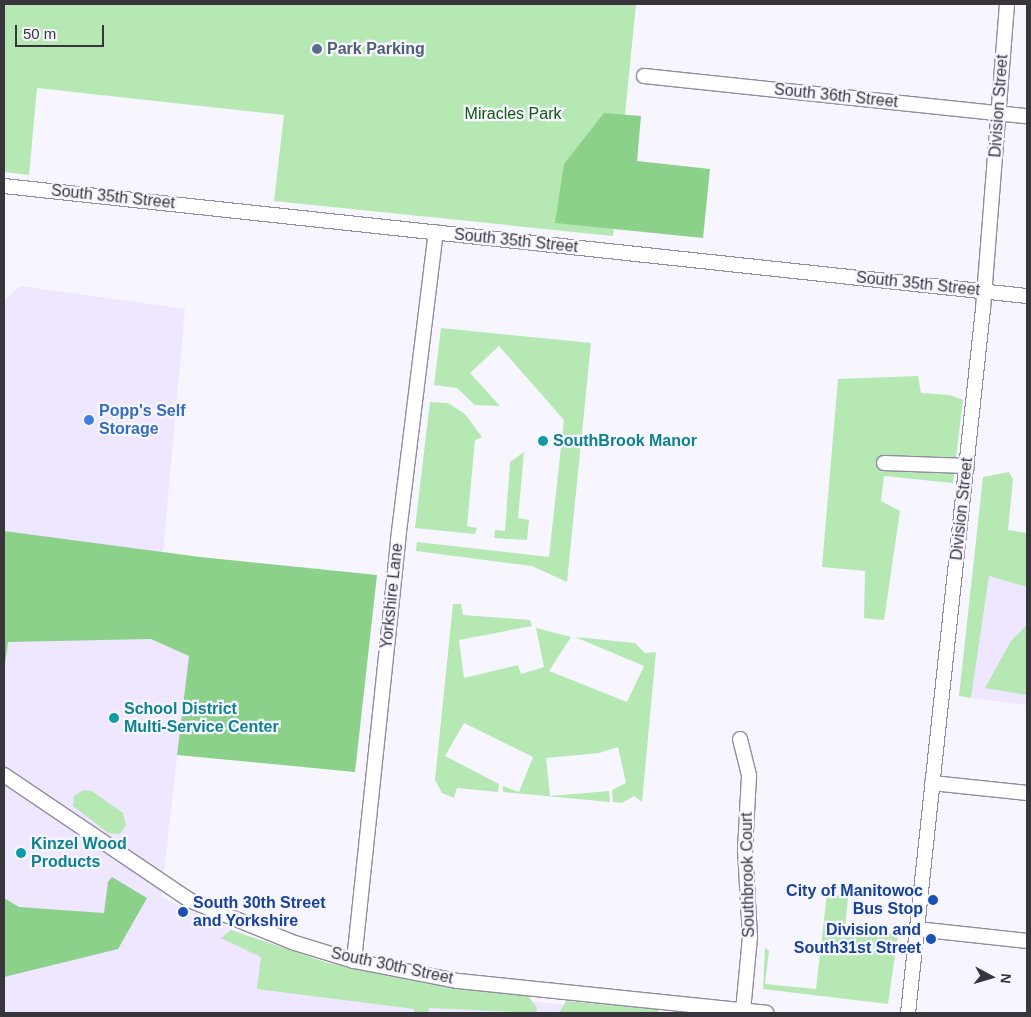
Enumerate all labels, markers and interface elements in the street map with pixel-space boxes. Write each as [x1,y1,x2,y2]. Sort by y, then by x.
scale bar [18,15,106,47]
text: 50 m [23,25,56,42]
place label: Park Parking [327,39,425,59]
marker: Park Parking [311,43,323,55]
street label: Division Street [986,54,1012,158]
street label: South 36th Street [773,80,899,112]
park label: Miracles Park [465,104,561,124]
street label: South 35th Street [50,181,176,213]
street label: South 35th Street [453,225,579,257]
street label: South 35th Street [855,268,981,300]
place label: Popp's Self Storage [99,401,185,439]
marker: Popp's Self Storage [83,414,95,426]
place label: SouthBrook Manor [553,431,697,451]
marker: SouthBrook Manor [537,435,549,447]
street label: Division Street [947,457,977,561]
street label: Yorkshire Lane [377,542,407,650]
place label: School District Multi-Service Center [124,699,279,737]
marker: School District Multi-Service Center [108,712,120,724]
street label: Southbrook Court [737,812,759,938]
place label: Kinzel Wood Products [31,834,127,872]
marker: Kinzel Wood Products [15,847,27,859]
place label: City of Manitowoc Bus Stop [786,881,923,919]
place label: South 30th Street and Yorkshire [193,893,325,931]
marker: City of Manitowoc Bus Stop [927,894,939,906]
marker: South 30th Street and Yorkshire [177,906,189,918]
place label: Division and South31st Street [794,920,921,958]
marker: Division and South31st Street [925,933,937,945]
street label: South 30th Street [329,944,455,988]
north arrow [966,952,1016,1002]
text: N [997,973,1014,984]

